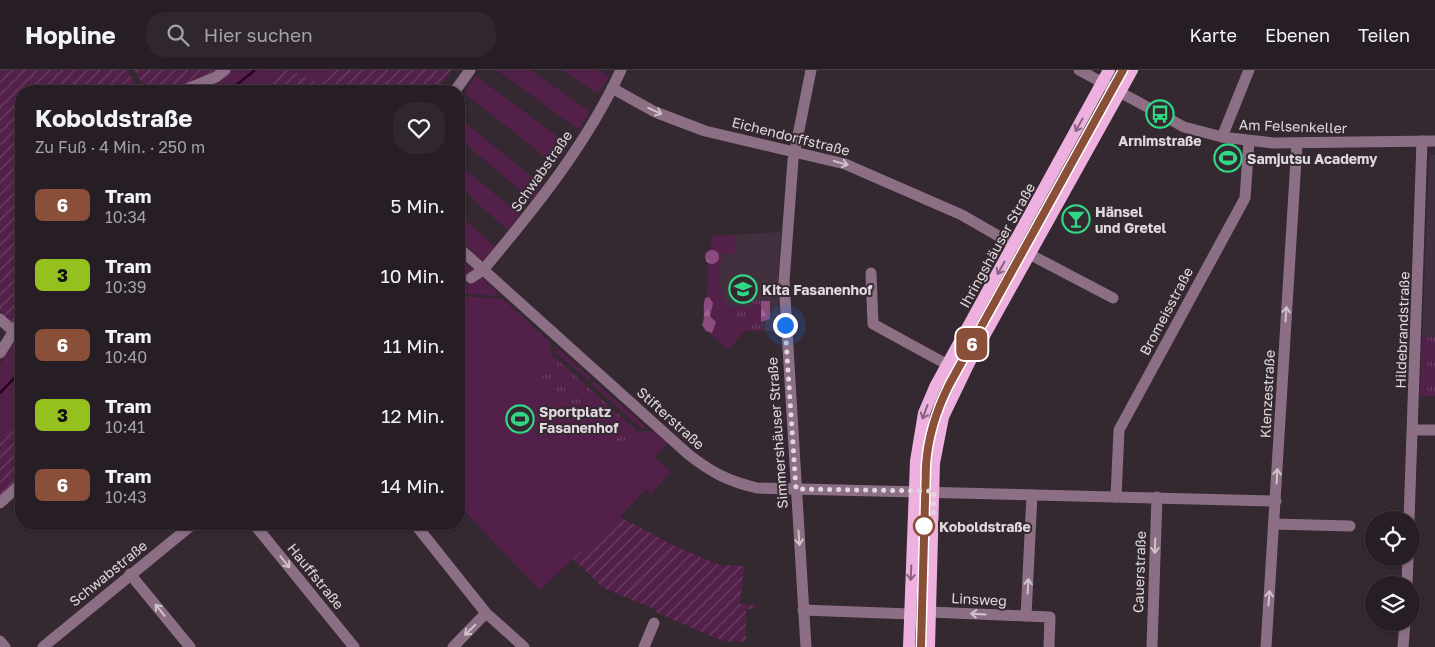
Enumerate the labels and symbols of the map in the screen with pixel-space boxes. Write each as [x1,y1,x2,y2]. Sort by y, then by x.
bus stop icon: Arnimstraße [1145,99,1175,129]
one-way arrow [647,107,662,117]
street label: Eichendorffstraße [730,113,852,159]
street label: Am Felsenkeller [1239,116,1348,136]
one-way arrow [1074,118,1084,133]
street label: Schwabstraße [507,127,575,215]
place label: Arnimstraße [1118,132,1202,149]
sports icon: Samjutsu Academy [1213,143,1243,173]
place label: Samjutsu Academy [1247,150,1378,167]
one-way arrow [833,159,849,169]
street label: Ihringshäuser Straße [956,180,1038,310]
place label: Hänsel und Gretel [1095,203,1166,236]
bar icon: Hänsel und Gretel [1061,204,1091,234]
one-way arrow [996,260,1006,275]
street label: Bromeisstraße [1136,264,1196,358]
street label: Hildebrandstraße [1391,271,1413,389]
school or university icon: Kita Fasanenhof [728,274,758,304]
place label: Kita Fasanenhof [762,281,873,298]
one-way arrow [1282,306,1291,322]
your location [773,313,798,338]
line badge: 6 [956,328,988,360]
street label: Klenzestraße [1256,349,1278,439]
street label: Simmershäuser Straße [763,357,791,509]
street label: Stifterstraße [634,383,708,453]
place label: Sportplatz Fasanenhof [539,403,619,436]
one-way arrow [920,403,929,419]
sports icon: Sportplatz Fasanenhof [505,404,535,434]
one-way arrow [1273,468,1282,484]
marker: Koboldstraße [913,515,935,537]
place label: Koboldstraße [939,518,1031,535]
one-way arrow [794,529,803,545]
street label: Cauerstraße [1129,531,1149,613]
street label: Schwabstraße [66,536,150,610]
one-way arrow [1151,538,1160,554]
street label: Hauffstraße [284,540,348,612]
one-way arrow [279,555,290,568]
one-way arrow [907,565,916,581]
one-way arrow [1023,579,1032,595]
street label: Linsweg [951,589,1007,609]
one-way arrow [1265,591,1274,607]
one-way arrow [154,604,166,617]
one-way arrow [970,609,986,619]
one-way arrow [464,624,476,636]

